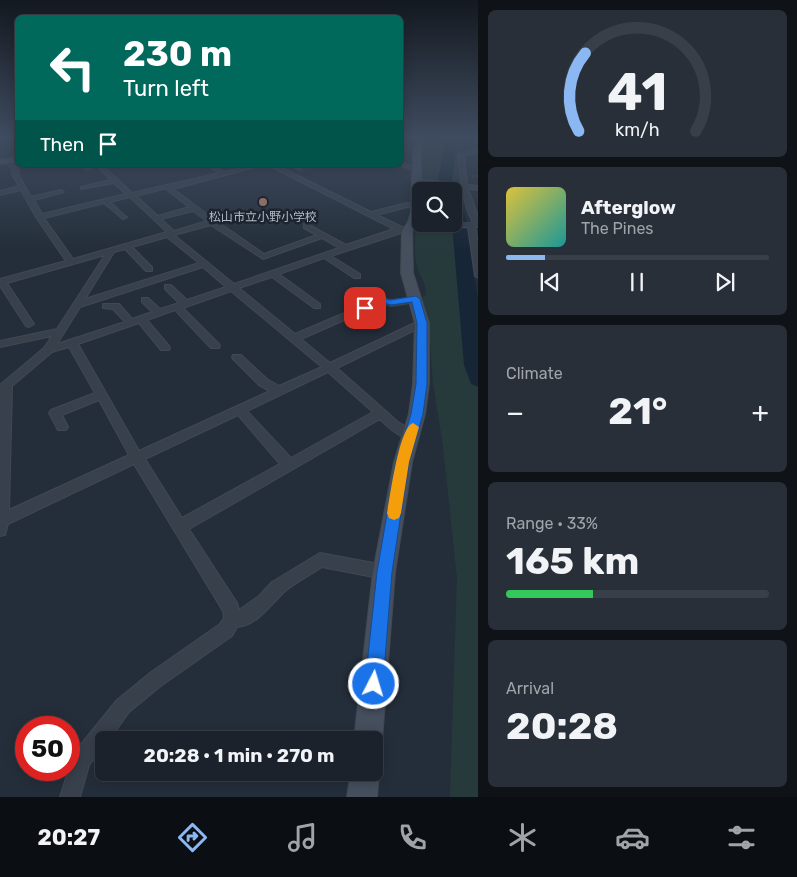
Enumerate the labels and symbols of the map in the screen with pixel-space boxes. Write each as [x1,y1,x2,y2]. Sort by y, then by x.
marker: 松山市立小野小学校 [257,196,269,208]
place label: 松山市立小野小学校 [209,210,317,224]
pin [344,287,386,329]
position arrow [347,657,399,709]
speed limit sign: 50 [15,716,80,781]

